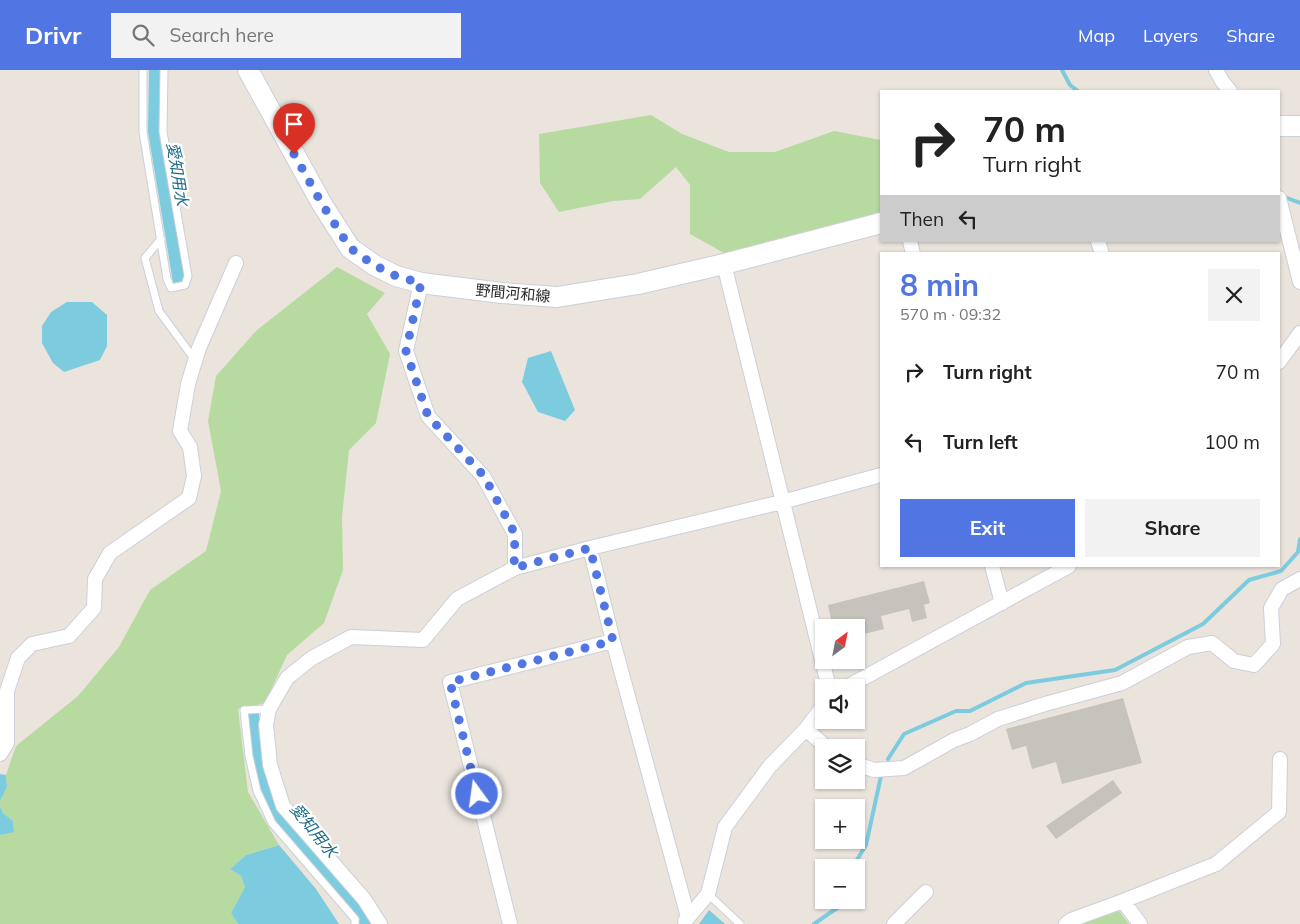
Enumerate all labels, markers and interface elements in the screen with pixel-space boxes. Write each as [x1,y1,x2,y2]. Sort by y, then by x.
search box [111,13,461,58]
text: Drivr [25,20,81,50]
icon: search [129,21,157,49]
text: Search here [169,23,274,47]
text: Map [1078,24,1115,47]
text: Layers [1143,24,1198,47]
text: Share [1226,24,1275,47]
pin [273,103,315,154]
text: 70 m [983,107,1066,151]
icon: arrive [280,110,308,138]
icon: right [900,110,965,175]
water label: 愛知用水 [163,141,193,209]
text: Turn right [983,150,1081,178]
icon: left [954,205,982,233]
text: Then [900,207,944,231]
text: 8 min [900,266,979,304]
button: close [1208,269,1260,321]
street label: 野間河和線 [475,280,551,306]
text: 570 m · 09:32 [900,304,1001,324]
icon: right [900,358,928,386]
text: Turn right [943,360,1032,384]
text: 70 m [1216,360,1260,384]
icon: left [900,428,928,456]
text: Turn left [943,430,1018,454]
text: 100 m [1204,430,1260,454]
button: Exit [900,499,1075,557]
button: Share [1085,499,1260,557]
north arrow [815,619,865,669]
map controls [815,619,865,909]
button: sound [815,679,865,729]
button: layers [815,739,865,789]
position arrow [450,767,502,819]
water label: 愛知用水 [286,799,343,863]
button: + [815,799,865,849]
button: − [815,859,865,909]

